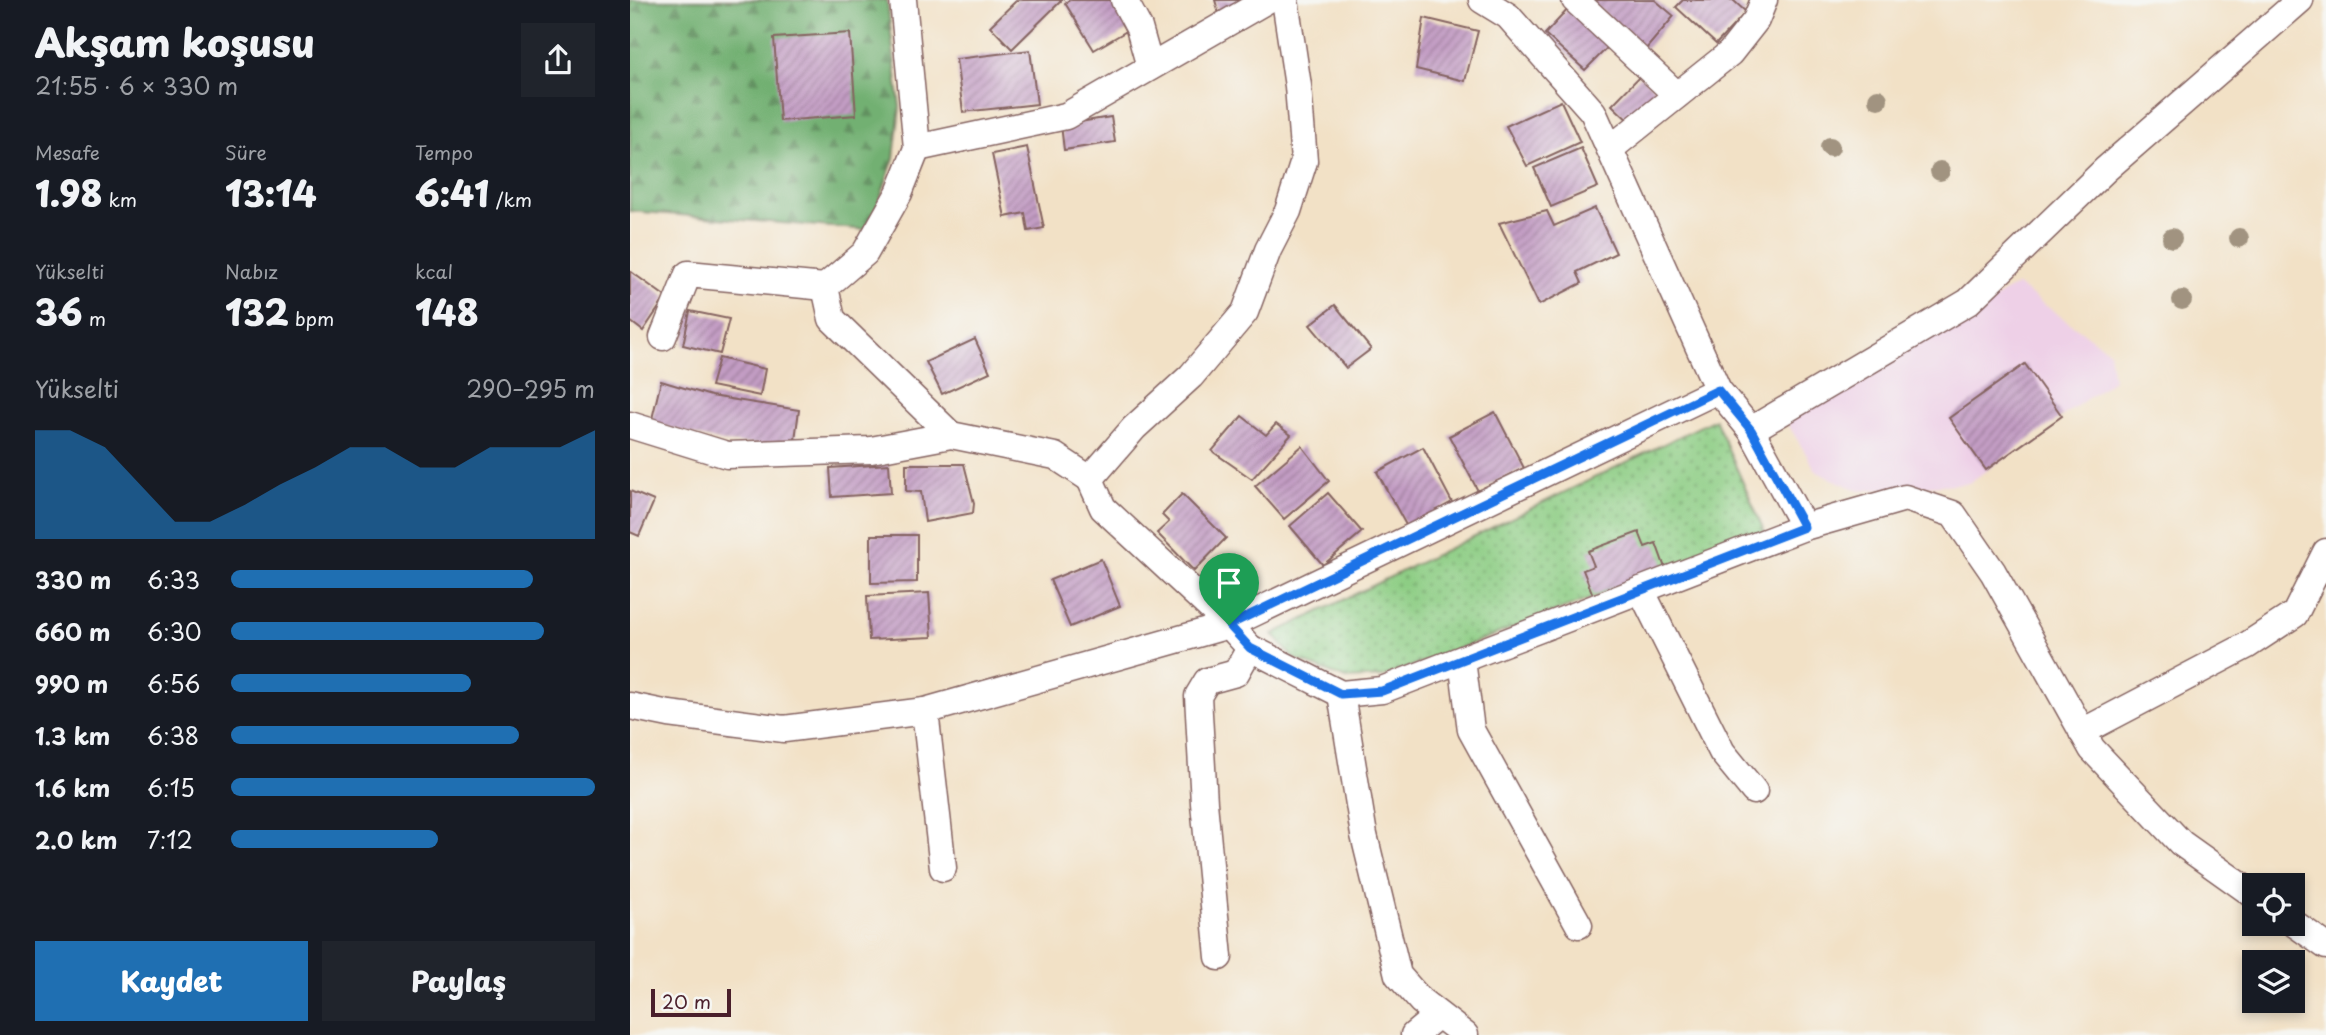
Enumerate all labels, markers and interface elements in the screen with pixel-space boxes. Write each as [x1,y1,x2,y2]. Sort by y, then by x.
text: Akşam koşusu [35,13,315,70]
button: share [521,23,595,97]
text: 21:55 · 6 × 330 m [35,68,238,103]
text: Mesafe [35,138,100,166]
text: Süre [225,138,267,166]
text: Tempo [415,138,473,166]
text: 1.98 [35,166,102,219]
text: 13:14 [225,166,317,219]
text: 6:41 [415,166,489,219]
text: km [102,185,137,213]
text: /km [489,185,532,213]
text: Yükselti [35,257,104,285]
text: Nabız [225,257,278,285]
text: kcal [415,257,453,285]
text: 36 [35,285,83,338]
text: 132 [225,285,289,338]
text: 148 [415,285,479,338]
text: m [83,304,106,332]
text: bpm [289,304,334,332]
text: Yükselti [35,371,119,406]
text: 290–295 m [466,371,595,406]
pin [1199,553,1259,625]
text: 330 m [35,562,111,597]
text: 6:33 [147,562,200,597]
icon: arrive [1210,564,1248,602]
text: 660 m [35,614,111,649]
text: 6:30 [147,614,202,649]
text: 990 m [35,666,108,701]
text: 6:56 [147,666,200,701]
text: 1.3 km [35,718,110,753]
text: 6:38 [147,718,199,753]
text: 1.6 km [35,770,110,805]
text: 6:15 [147,770,195,805]
text: 2.0 km [35,822,117,857]
text: 7:12 [147,822,193,857]
map controls [2242,873,2305,1013]
button: locate [2242,873,2305,936]
button: Kaydet [35,941,308,1021]
button: Paylaş [322,941,595,1021]
button: layers [2242,950,2305,1013]
scale bar [651,986,732,1018]
text: 20 m [662,987,711,1015]

